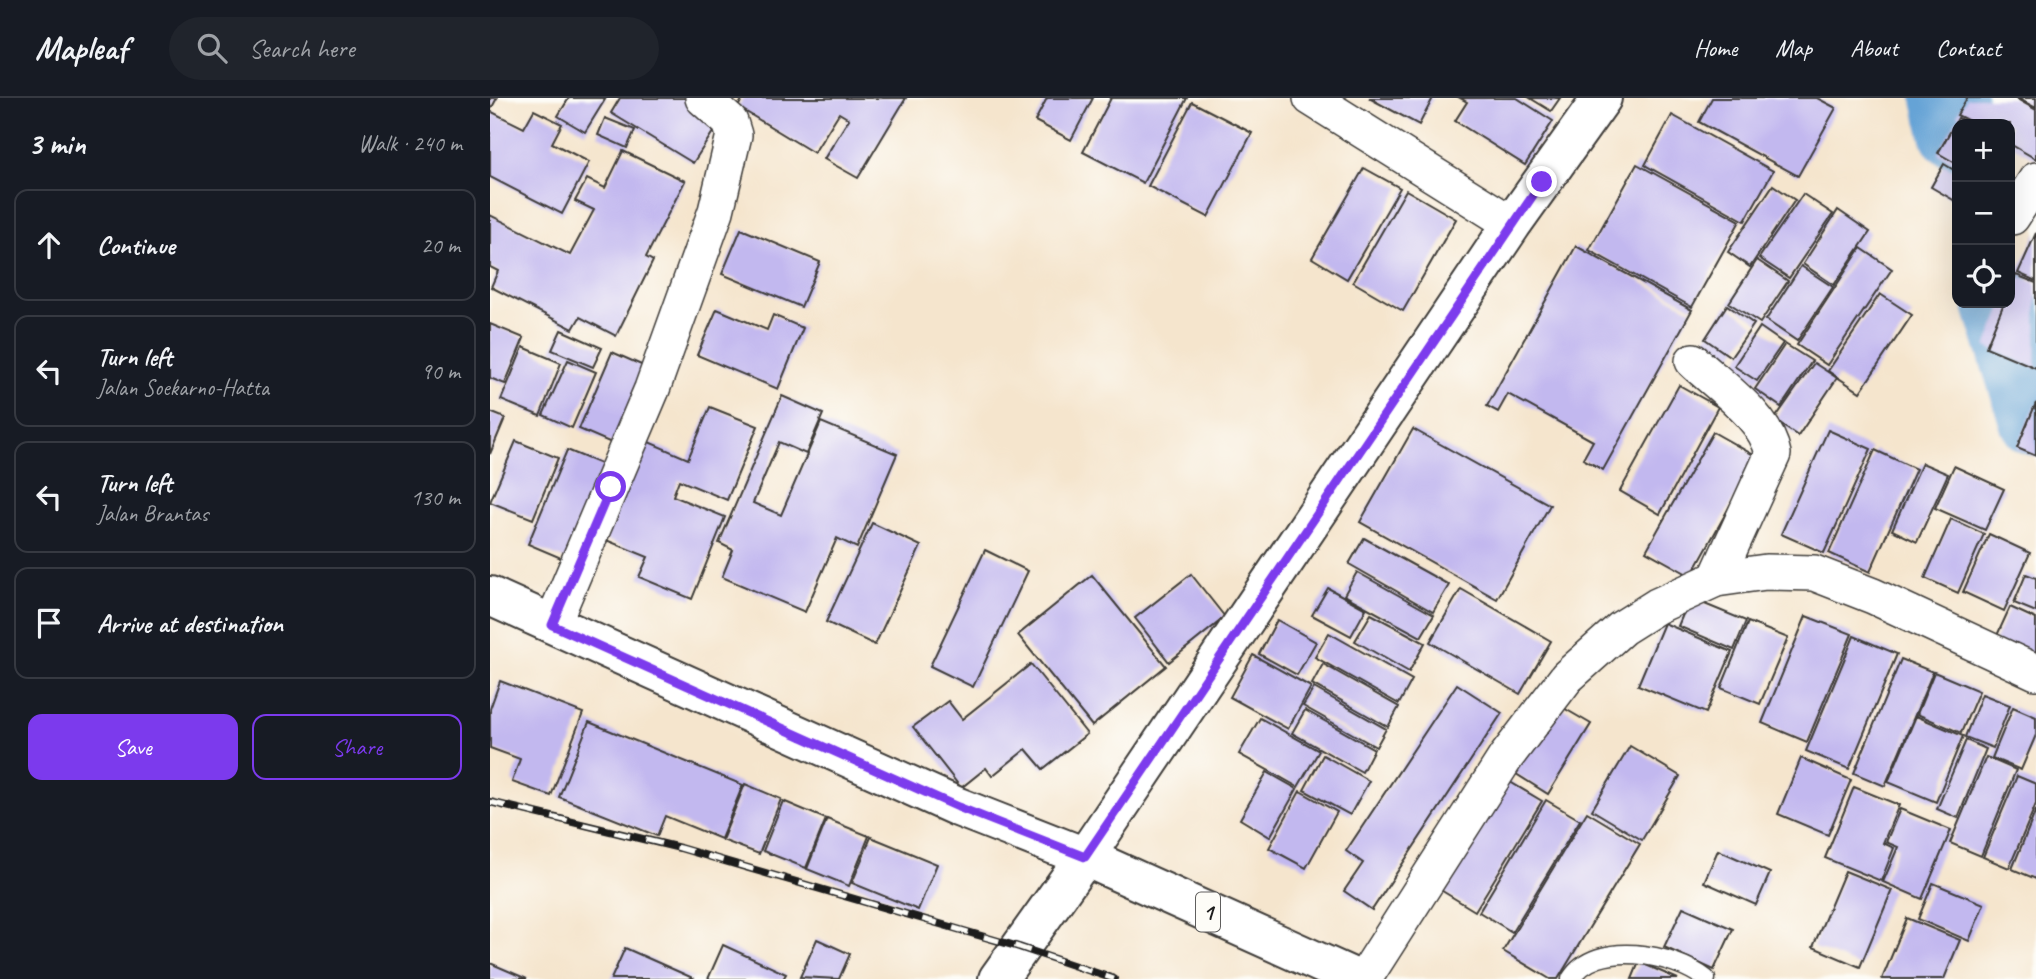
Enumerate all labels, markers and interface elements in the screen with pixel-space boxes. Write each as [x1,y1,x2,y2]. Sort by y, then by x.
search box [169,17,659,80]
text: Mapleaf [35,27,127,69]
icon: search [193,29,231,67]
text: Search here [249,32,355,65]
text: Home [1694,33,1737,63]
text: Map [1775,33,1812,63]
text: About [1850,33,1898,63]
text: Contact [1936,33,2001,63]
map controls [1952,119,2015,308]
button: + [1952,119,2015,182]
text: 3 min [28,125,85,163]
text: Walk · 240 m [358,129,462,158]
route end [1526,166,1557,197]
button: − [1952,182,2015,245]
icon: ahead [30,226,68,264]
text: Continue [97,229,175,262]
text: 20 m [421,231,460,260]
button: locate [1952,245,2015,308]
text: Turn left [97,340,172,373]
icon: left [30,352,68,390]
text: 90 m [421,357,460,386]
text: Jalan Soekarno-Hatta [97,373,269,402]
text: Turn left [97,466,172,499]
route start [595,471,626,502]
icon: left [30,478,68,516]
text: 130 m [411,483,460,512]
text: Jalan Brantas [97,499,208,528]
icon: arrive [30,604,68,642]
text: Arrive at destination [97,607,283,640]
button: Save [28,714,238,780]
button: Share [252,714,462,780]
road number: 1 [1196,892,1220,932]

